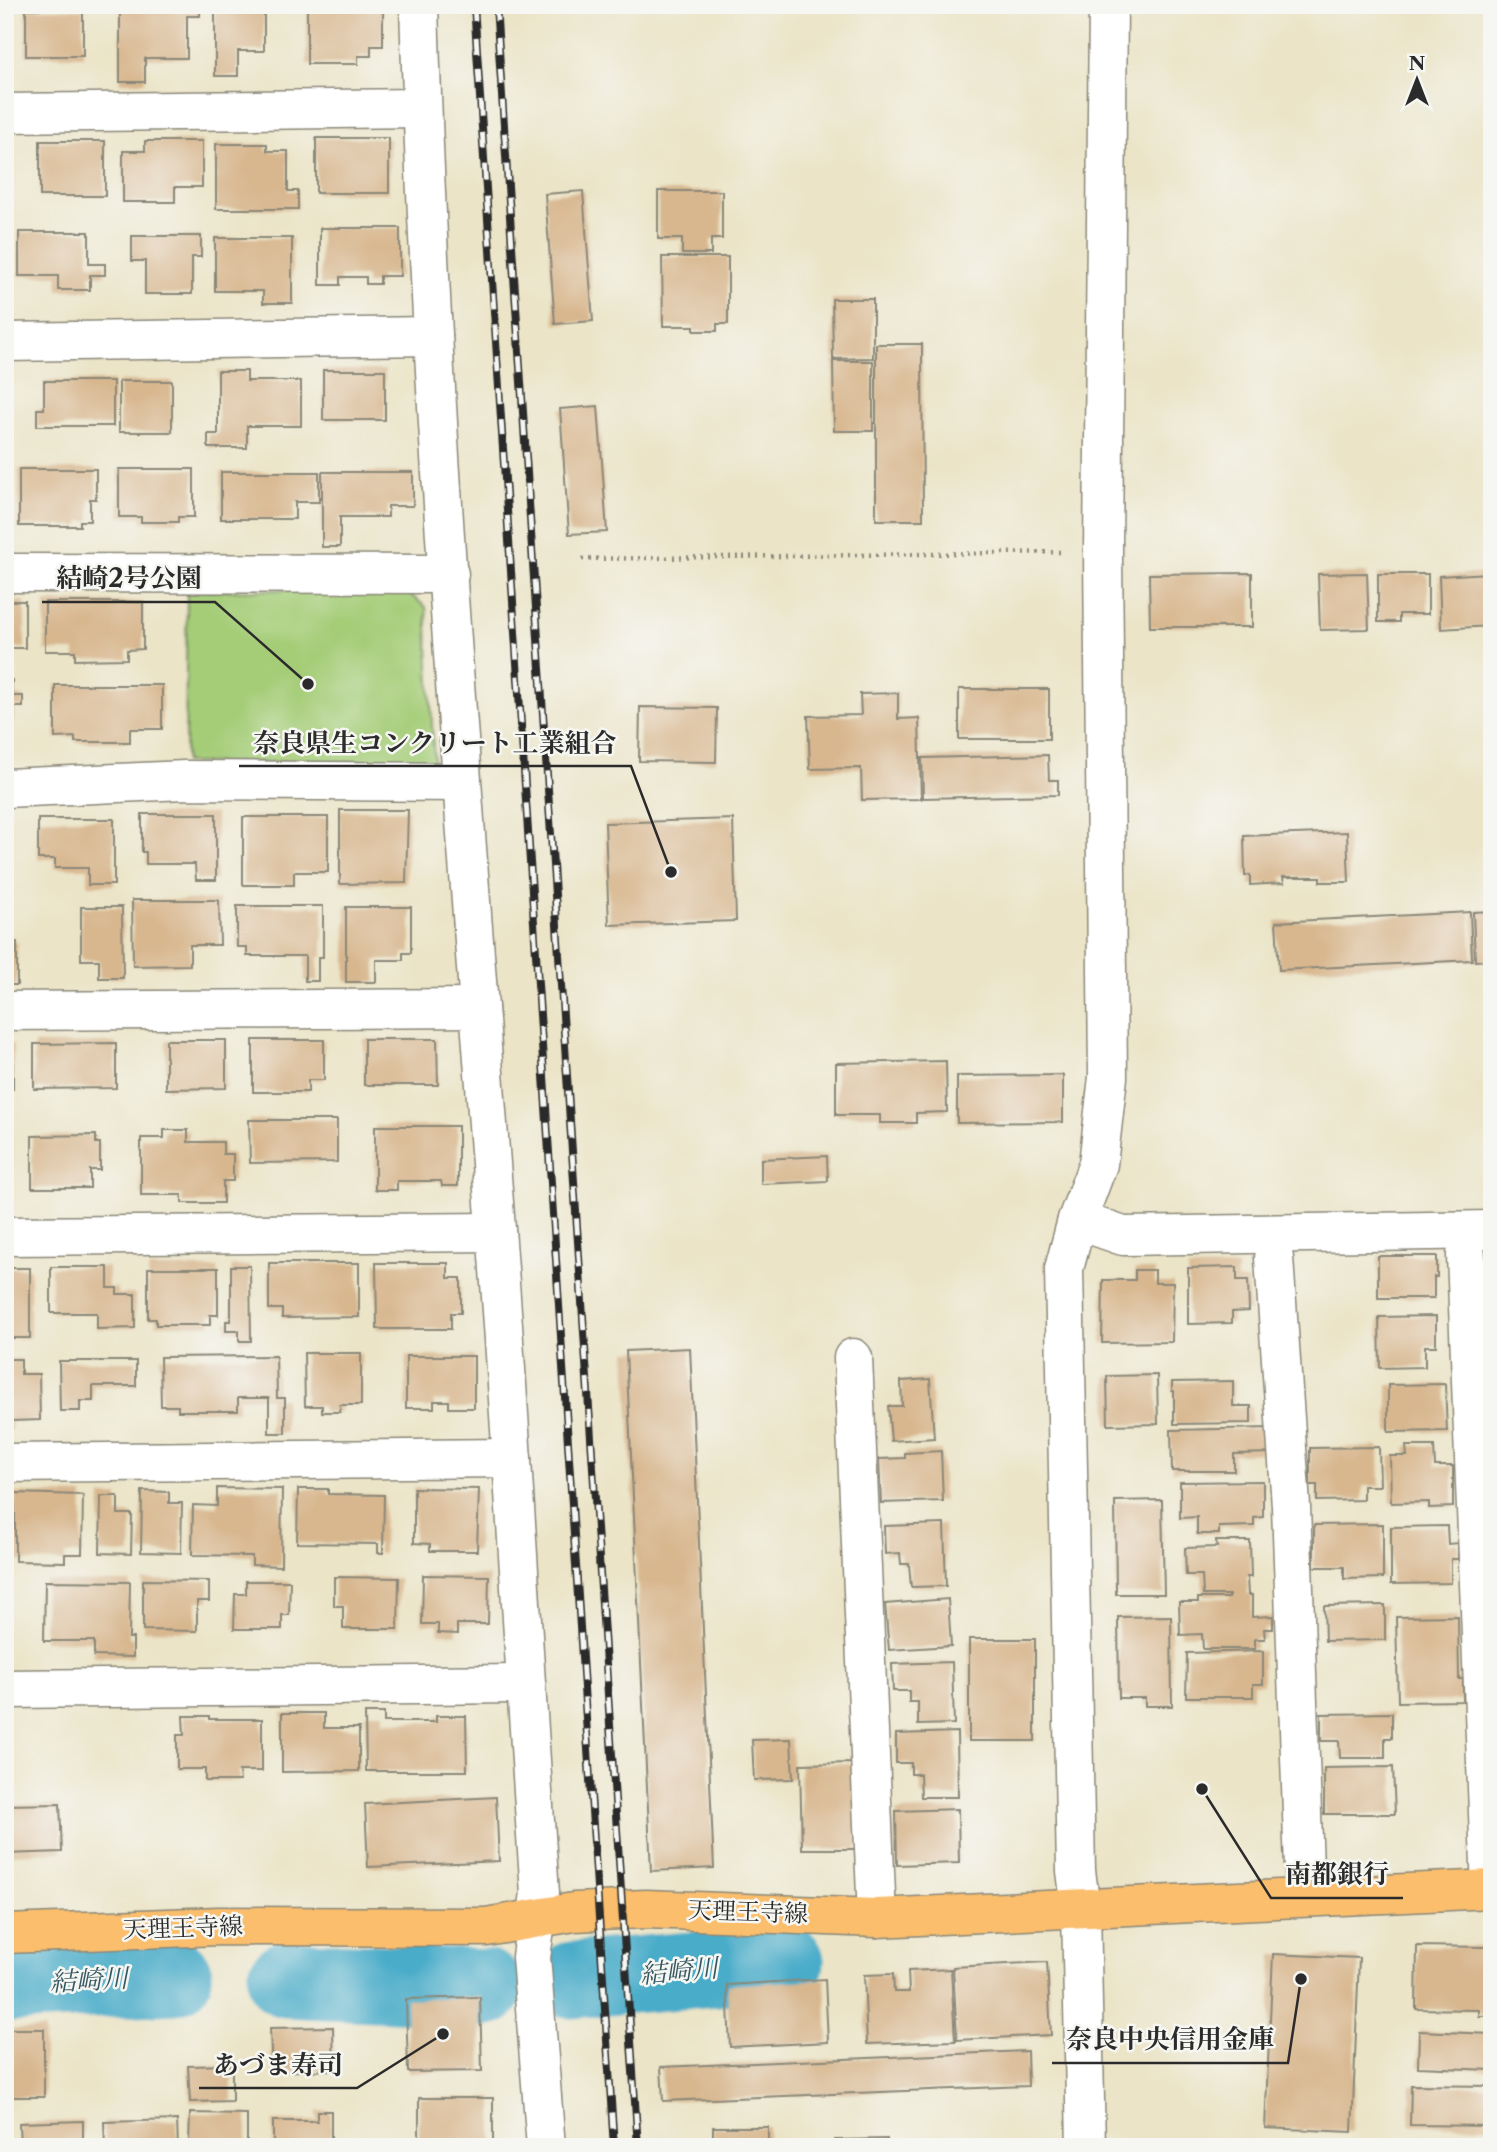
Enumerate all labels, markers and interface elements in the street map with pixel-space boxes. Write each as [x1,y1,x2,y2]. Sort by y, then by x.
north arrow [1382,46,1452,116]
text: N [1409,52,1425,75]
callout: 結崎2号公園 [42,555,215,602]
text: 結崎2号公園 [56,562,202,594]
callout: 奈良県生コンクリート工業組合 [239,719,631,766]
text: 奈良県生コンクリート工業組合 [253,727,617,759]
callout: 南都銀行 [1271,1851,1403,1898]
text: 南都銀行 [1285,1858,1389,1890]
street label: 天理王寺線 [688,1895,808,1928]
street label: 天理王寺線 [123,1911,243,1944]
water label: 結崎川 [639,1951,722,1990]
water label: 結崎川 [49,1962,132,1998]
callout: 奈良中央信用金庫 [1052,2016,1288,2063]
text: 奈良中央信用金庫 [1066,2023,1274,2055]
callout: あづま寿司 [199,2041,357,2088]
text: あづま寿司 [213,2049,343,2081]

